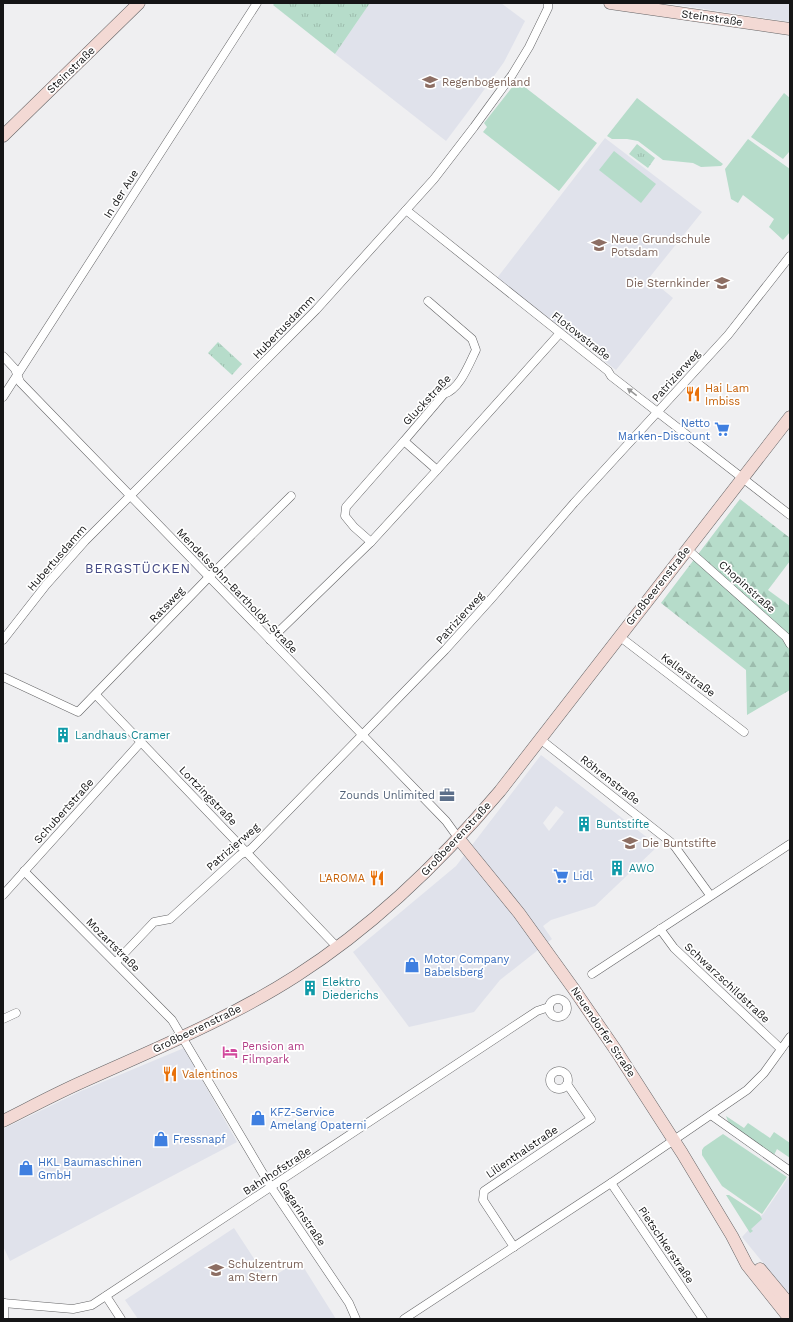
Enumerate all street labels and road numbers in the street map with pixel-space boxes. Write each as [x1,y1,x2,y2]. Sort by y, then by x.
street label: Steinstraße [680,7,744,29]
street label: Steinstraße [44,44,98,96]
street label: In der Aue [101,167,141,221]
street label: Hubertusdamm [250,292,318,362]
street label: Flotowstraße [549,309,613,363]
street label: Patrizierweg [649,347,703,405]
street label: Gluckstraße [400,372,454,428]
street label: Hubertusdamm [25,522,89,594]
street label: Mendelssohn-Bartholdy-Straße [174,526,300,656]
street label: Großbeerenstraße [623,544,693,628]
street label: Chopinstraße [716,558,778,616]
street label: Ratsweg [147,584,187,626]
street label: Patrizierweg [433,589,487,647]
street label: Kellerstraße [658,650,718,700]
street label: Röhrenstraße [578,753,642,807]
street label: Lortzingstraße [176,764,240,828]
street label: Schubertstraße [31,776,97,846]
street label: Großbeerenstraße [418,799,494,879]
street label: Patrizierweg [204,820,262,873]
street label: Mozartstraße [83,915,143,975]
street label: Schwarzschildstraße [682,940,772,1026]
street label: Neuendorfer Straße [568,984,638,1080]
street label: Großbeerenstraße [151,1002,243,1056]
street label: Lilienthalstraße [484,1123,560,1181]
street label: Bahnhofstraße [240,1144,314,1198]
street label: Gagarinstraße [276,1179,328,1249]
street label: Pietschkerstraße [635,1204,697,1286]

